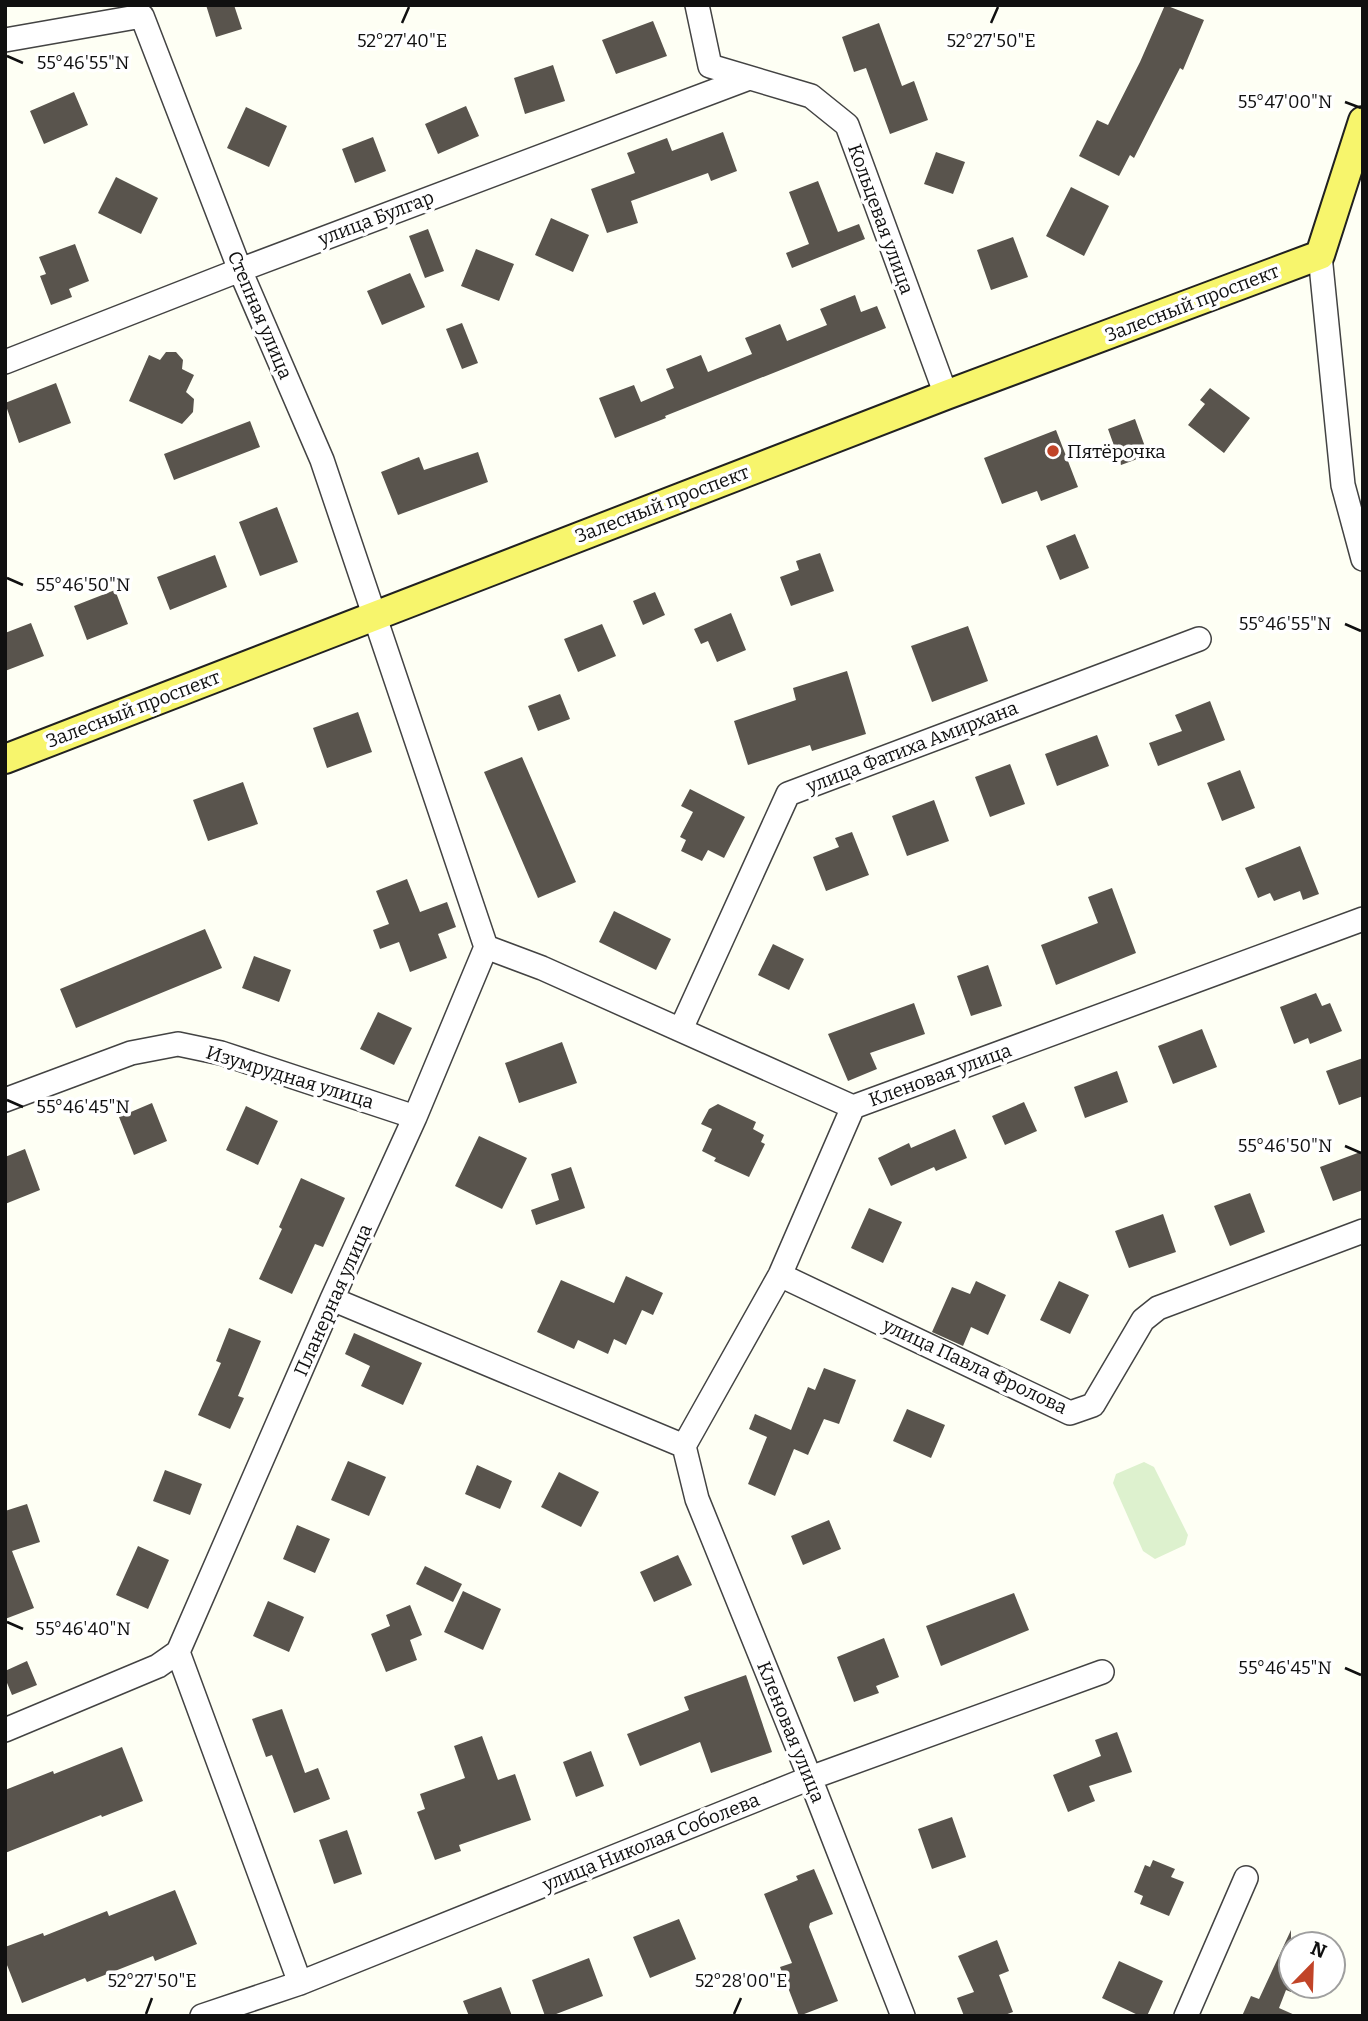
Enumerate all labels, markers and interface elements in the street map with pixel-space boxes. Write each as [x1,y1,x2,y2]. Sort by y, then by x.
text: 52°27'40"E [357,30,447,52]
text: 52°27'50"E [946,30,1036,52]
text: 55°46'55"N [37,52,129,74]
text: 55°47'00"N [1238,91,1332,113]
street label: Кольцевая улица [843,141,919,298]
street label: улица Булгар [314,185,437,251]
street label: Степная улица [223,247,298,383]
street label: Залесный проспект [1102,259,1282,347]
place label: Пятёрочка [1067,440,1166,463]
marker: Пятёрочка [1045,443,1061,459]
street label: Залесный проспект [572,460,752,548]
text: 55°46'50"N [36,574,130,596]
text: 55°46'55"N [1239,613,1331,635]
street label: Залесный проспект [43,665,223,753]
street label: улица Фатиха Амирхана [802,696,1021,798]
street label: Кленовая улица [866,1038,1015,1111]
street label: Изумрудная улица [203,1040,377,1114]
text: 55°46'45"N [36,1096,130,1118]
text: 55°46'50"N [1238,1135,1332,1157]
street label: Планерная улица [289,1220,377,1380]
street label: улица Павла Фролова [878,1313,1071,1419]
text: 55°46'40"N [35,1618,131,1640]
text: 55°46'45"N [1238,1657,1332,1679]
street label: Кленовая улица [752,1658,830,1806]
street label: улица Николая Соболева [538,1788,763,1896]
north arrow [1277,1930,1347,2000]
text: N [1307,1936,1330,1963]
text: 52°27'50"E [107,1970,197,1992]
text: 52°28'00"E [695,1970,787,1992]

